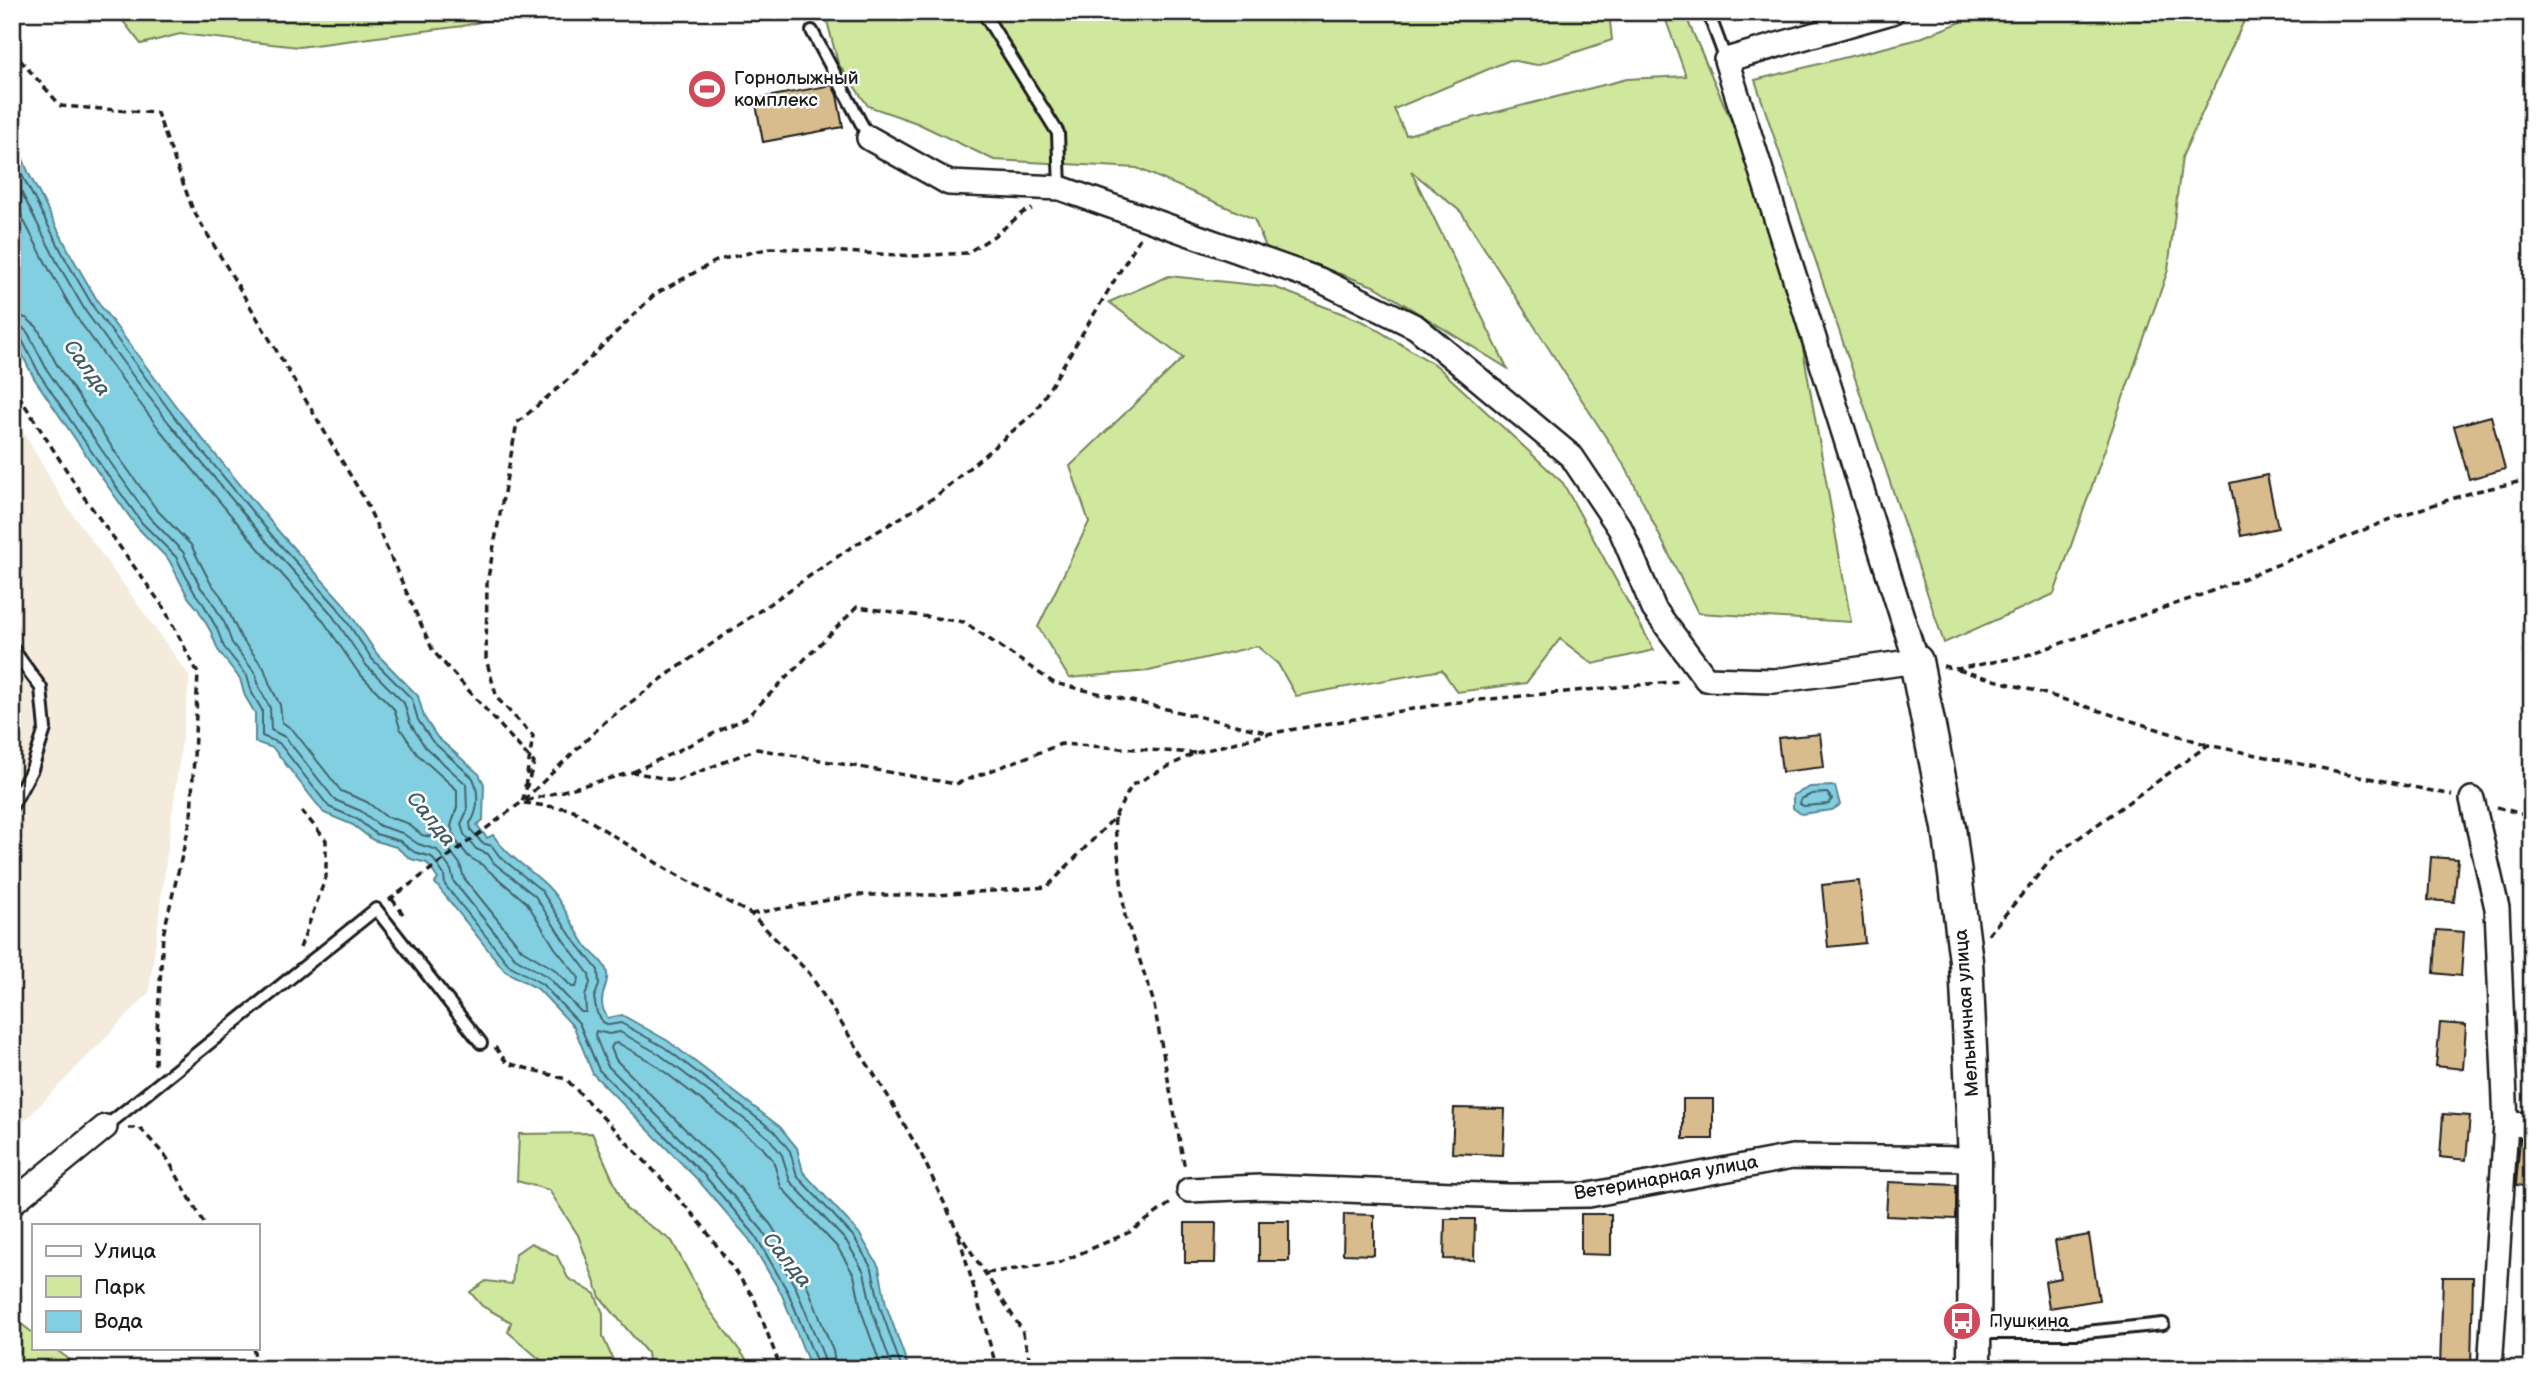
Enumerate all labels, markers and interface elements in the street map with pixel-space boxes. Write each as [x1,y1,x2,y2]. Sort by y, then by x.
place label: Горнолыжный комплекс [734,67,859,112]
sports icon: Горнолыжный комплекс [686,68,728,110]
water label: Салда [58,335,116,401]
water label: Салда [401,786,461,852]
street label: Мельничная улица [1950,928,1984,1098]
street label: Ветеринарная улица [1572,1150,1760,1206]
legend [32,1224,259,1350]
water label: Салда [757,1227,817,1293]
text: Улица [94,1239,157,1264]
text: Парк [94,1275,145,1300]
bus stop icon: Пушкина [1941,1300,1983,1342]
text: Вода [94,1309,143,1334]
place label: Пушкина [1989,1310,2069,1333]

